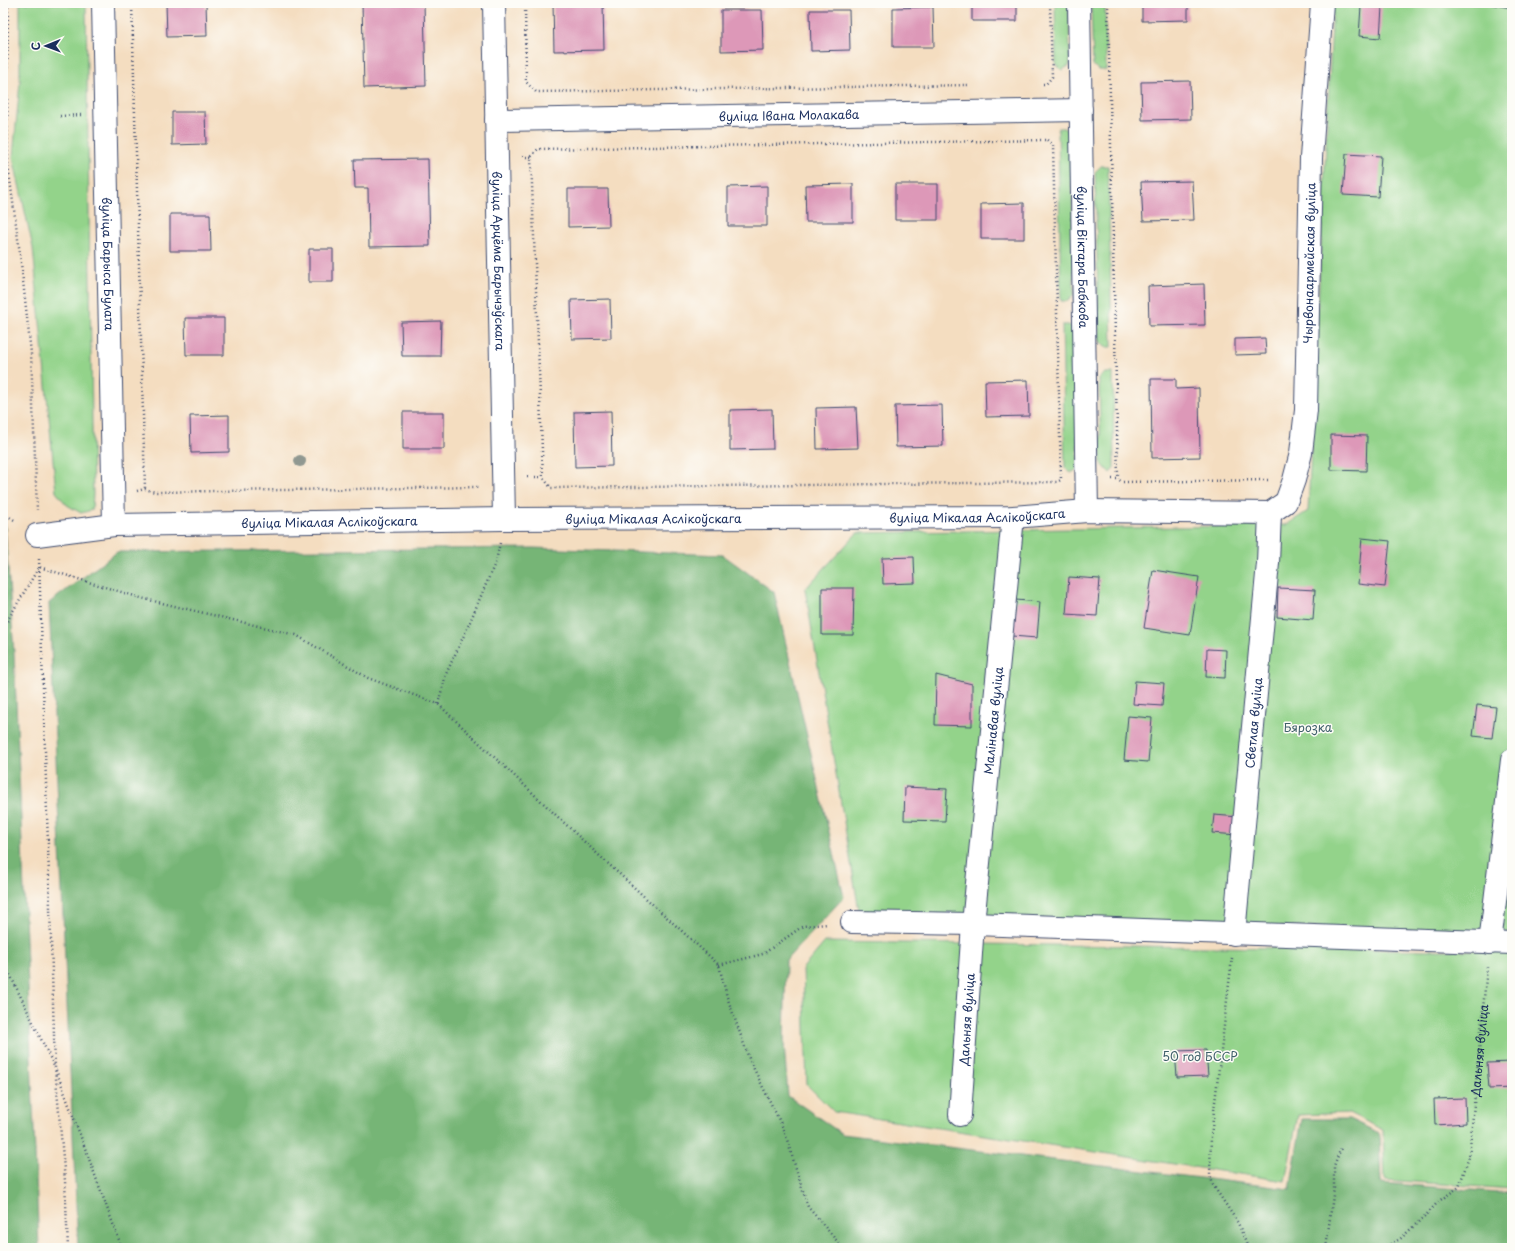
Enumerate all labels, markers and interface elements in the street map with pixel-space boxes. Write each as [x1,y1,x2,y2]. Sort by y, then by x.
north arrow [26,26,66,66]
text: С [27,42,44,50]
street label: вуліца Івана Молакава [718,105,860,125]
street label: вуліца Арцёма Барычэўскага [488,171,510,351]
street label: Чырвонаармейская вуліца [1298,182,1320,344]
street label: вуліца Віктара Бабкова [1073,186,1093,329]
street label: вуліца Барыса Булата [98,197,119,331]
street label: вуліца Мікалая Аслікоўскага [889,504,1066,526]
street label: вуліца Мікалая Аслікоўскага [565,509,742,528]
street label: вуліца Мікалая Аслікоўскага [241,511,418,532]
street label: Малінавая вуліца [979,665,1007,775]
street label: Светлая вуліца [1240,676,1267,769]
park label: Бярозка [1284,718,1333,736]
street label: Дальняя вуліца [954,972,979,1067]
street label: Дальняя вуліца [1466,1003,1493,1098]
park label: 50 год БССР [1162,1047,1238,1065]

